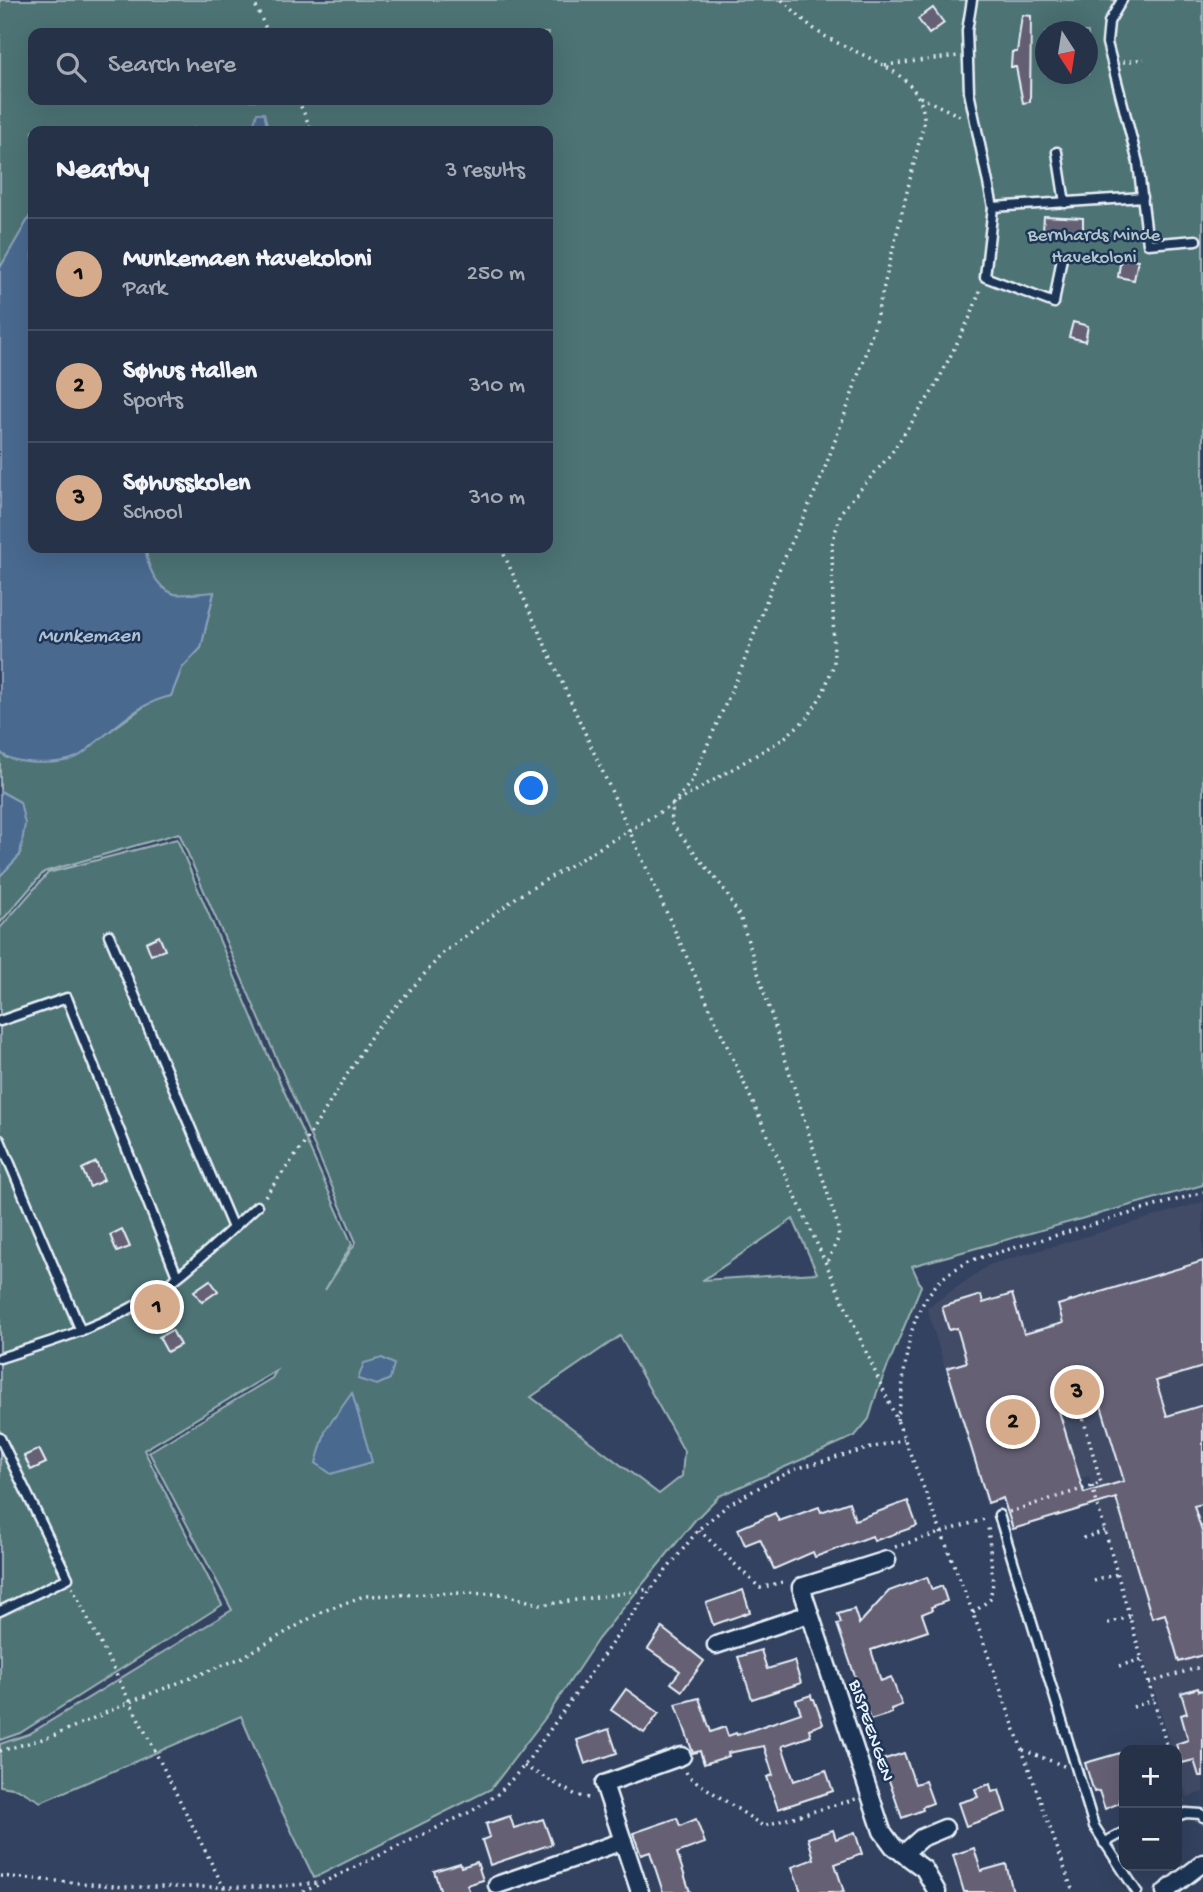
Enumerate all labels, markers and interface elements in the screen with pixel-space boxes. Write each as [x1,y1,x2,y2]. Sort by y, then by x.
north arrow [1035,21,1098,84]
search box [28,28,553,105]
icon: search [52,48,90,86]
text: Search here [108,51,236,82]
text: Nearby [56,154,149,189]
text: 3 results [445,158,525,185]
park label: Bernhards Minde Havekoloni [1027,225,1161,270]
text: Munkemaen Havekoloni [123,245,372,276]
text: 1 [74,261,84,288]
text: 250 m [467,261,525,288]
text: Park [123,276,167,303]
text: Søhus Hallen [123,357,257,388]
text: 2 [73,373,85,400]
text: 310 m [469,373,525,400]
text: Sports [123,388,183,415]
text: Søhusskolen [123,469,250,500]
text: 3 [73,485,85,512]
text: 310 m [469,485,525,512]
text: School [123,500,183,527]
water label: Munkemaen [38,625,141,650]
your location [514,771,548,805]
pin: 1 [134,1281,180,1333]
pin: 3 [1054,1366,1100,1418]
pin: 2 [990,1396,1036,1448]
street label: BISPEENGEN [842,1676,898,1785]
map controls [1119,1745,1182,1871]
button: + [1119,1745,1182,1808]
button: − [1119,1808,1182,1871]

